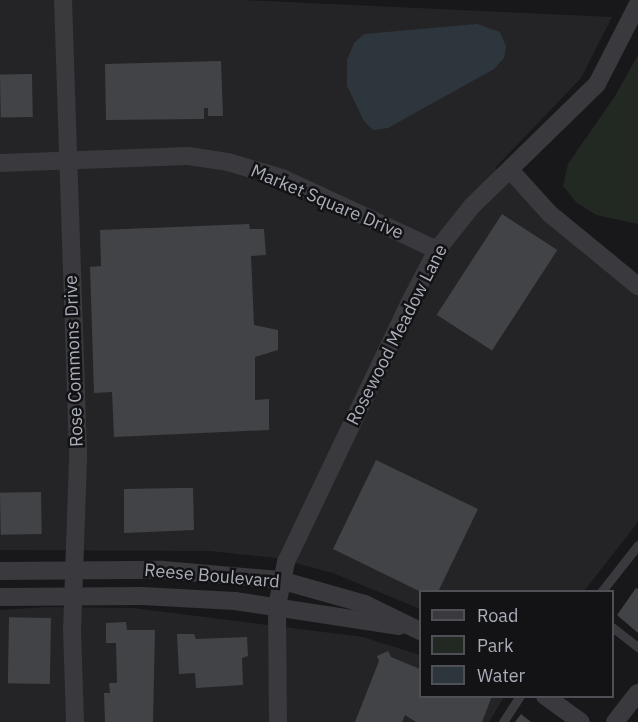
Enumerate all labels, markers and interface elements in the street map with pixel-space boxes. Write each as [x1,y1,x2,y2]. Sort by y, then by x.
street label: Market Square Drive [247,160,407,244]
street label: Rosewood Meadow Lane [342,241,452,429]
street label: Rose Commons Drive [60,275,88,447]
street label: Reese Boulevard [143,559,281,593]
legend [419,590,614,698]
text: Road [477,604,518,627]
text: Park [477,634,513,657]
text: Water [477,664,525,687]

